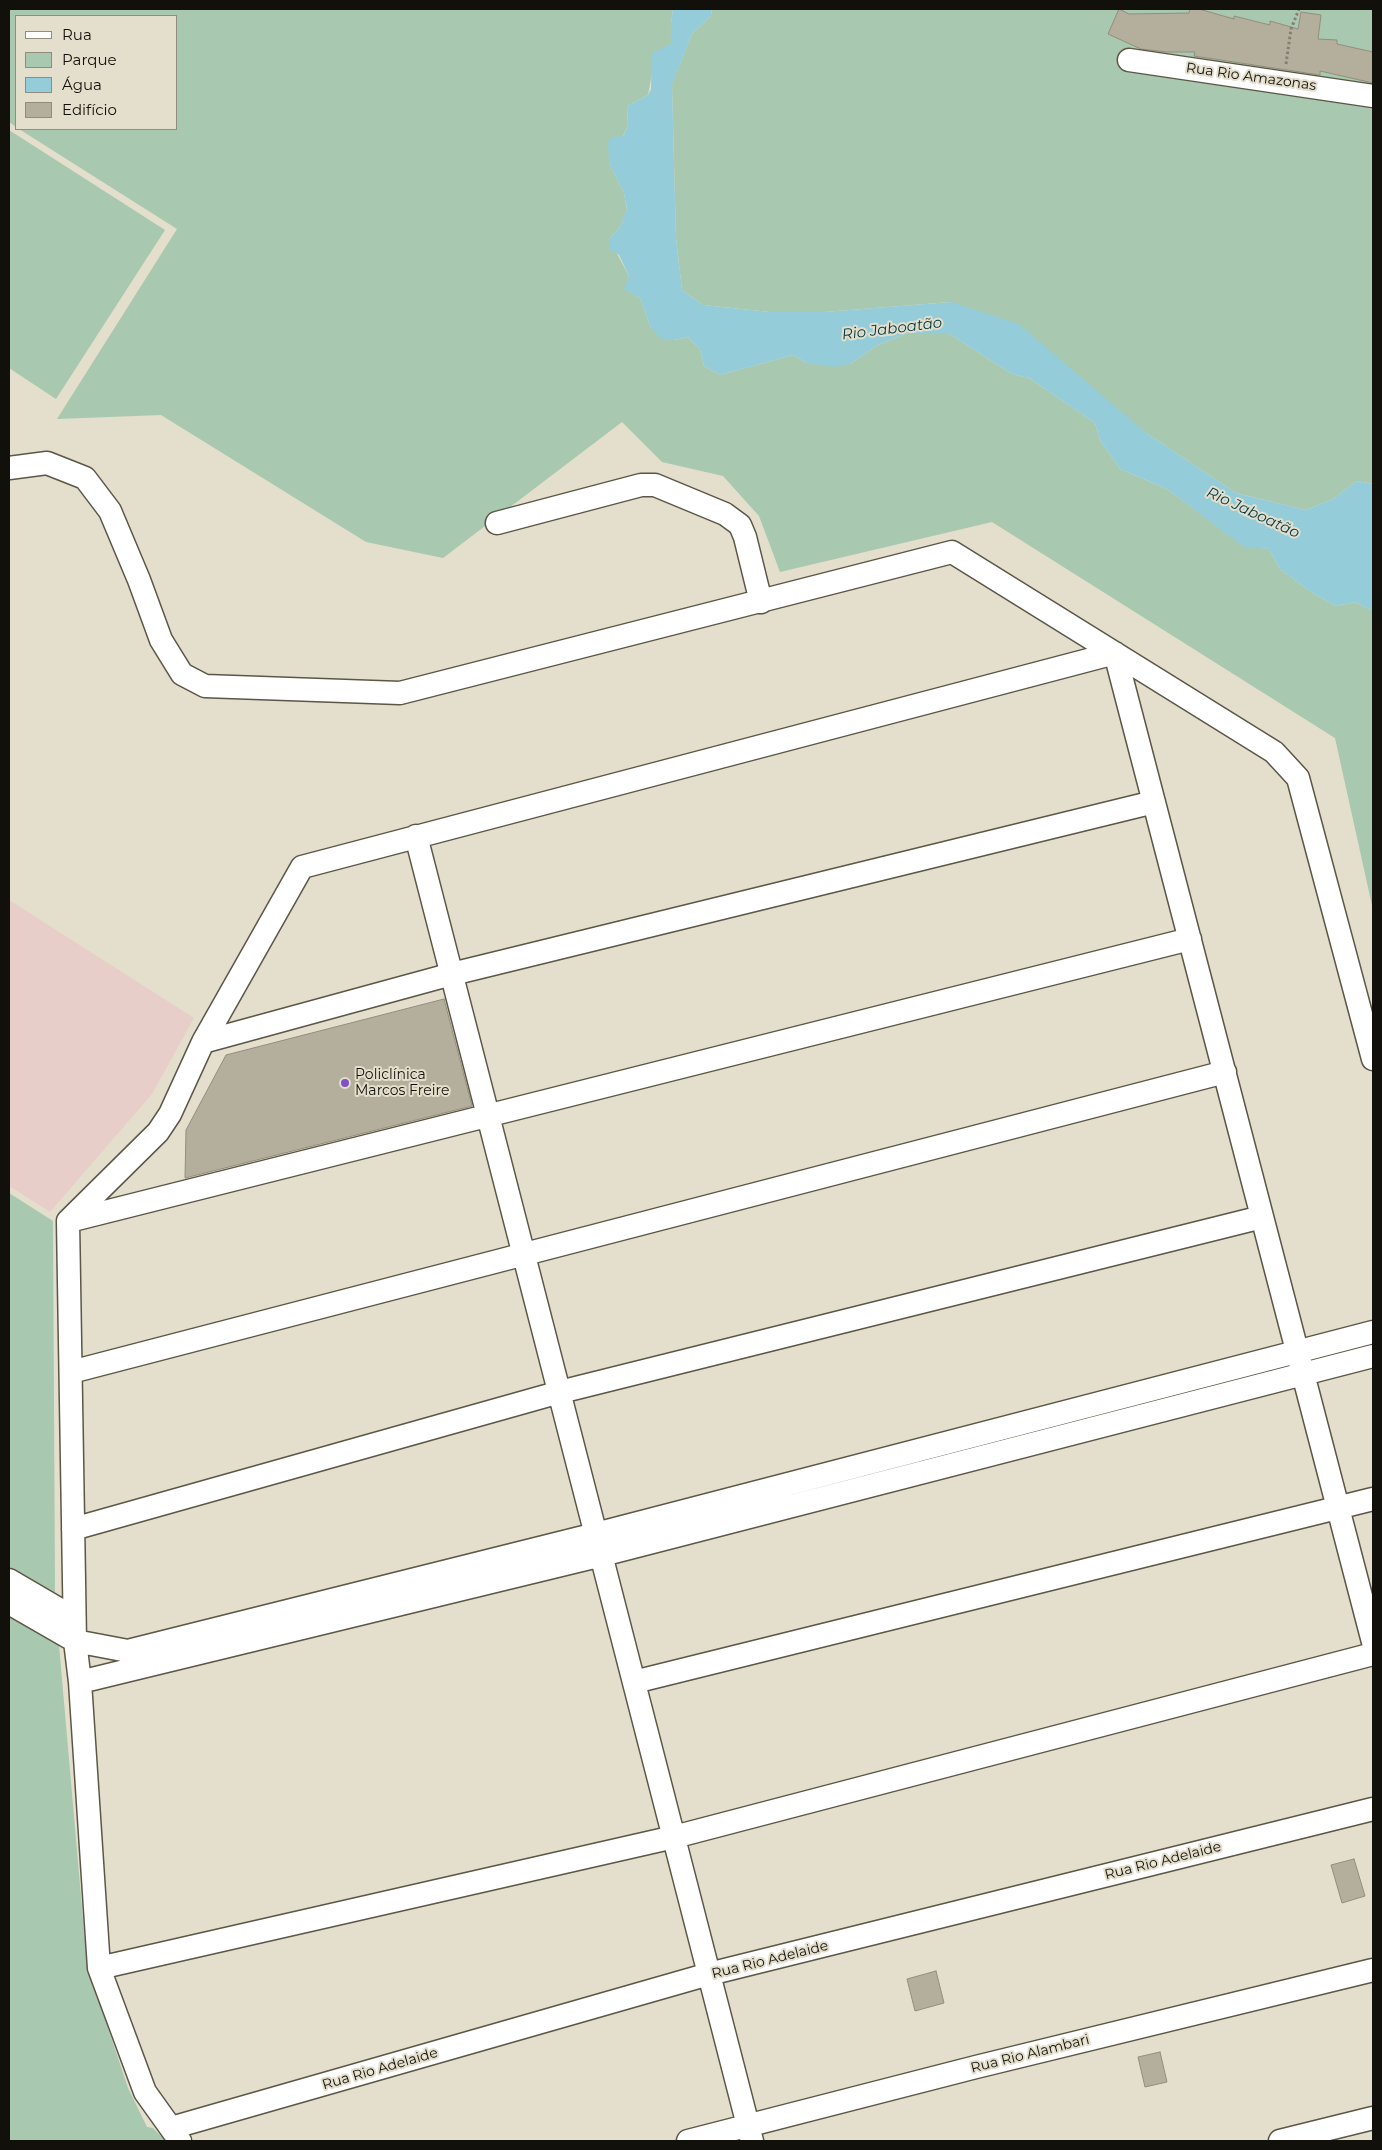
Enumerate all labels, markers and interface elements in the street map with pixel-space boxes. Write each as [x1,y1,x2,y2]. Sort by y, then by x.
legend [15,15,178,130]
text: Rua [62,25,92,44]
text: Parque [62,50,117,69]
street label: Rua Rio Amazonas [1185,60,1317,94]
text: Água [62,75,102,94]
text: Edifício [62,100,117,119]
water label: Rio Jaboatão [841,314,943,344]
water label: Rio Jaboatão [1203,484,1303,542]
place label: Policlínica Marcos Freire [355,1067,449,1100]
marker: Policlínica Marcos Freire [339,1077,351,1089]
street label: Rua Rio Adelaide [1103,1838,1223,1884]
street label: Rua Rio Adelaide [710,1937,830,1983]
street label: Rua Rio Alambari [969,2031,1091,2077]
street label: Rua Rio Adelaide [320,2044,440,2094]

